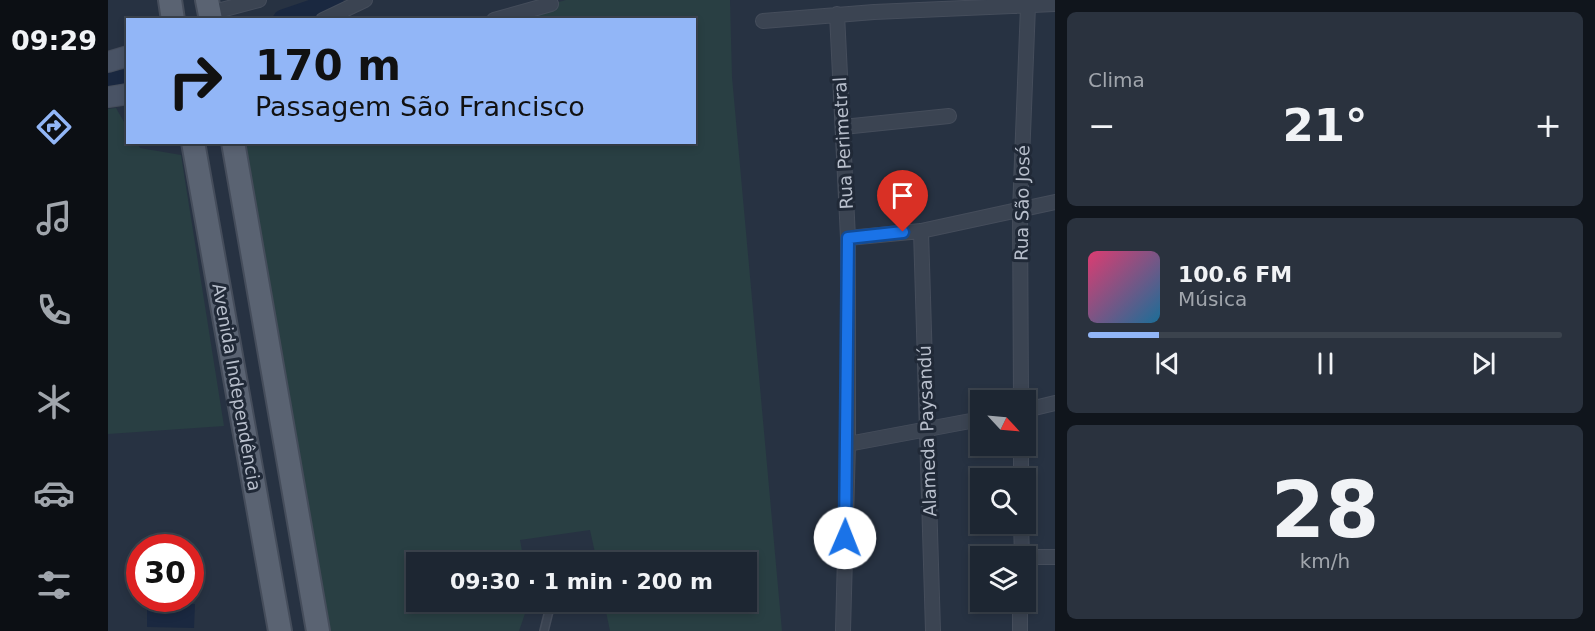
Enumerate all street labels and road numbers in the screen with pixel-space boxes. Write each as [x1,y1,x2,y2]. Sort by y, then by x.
street label: Rua Perimetral [829,76,857,210]
street label: Rua São José [1010,145,1034,261]
street label: Avenida Independência [208,282,266,492]
street label: Alameda Paysandú [914,345,940,517]

